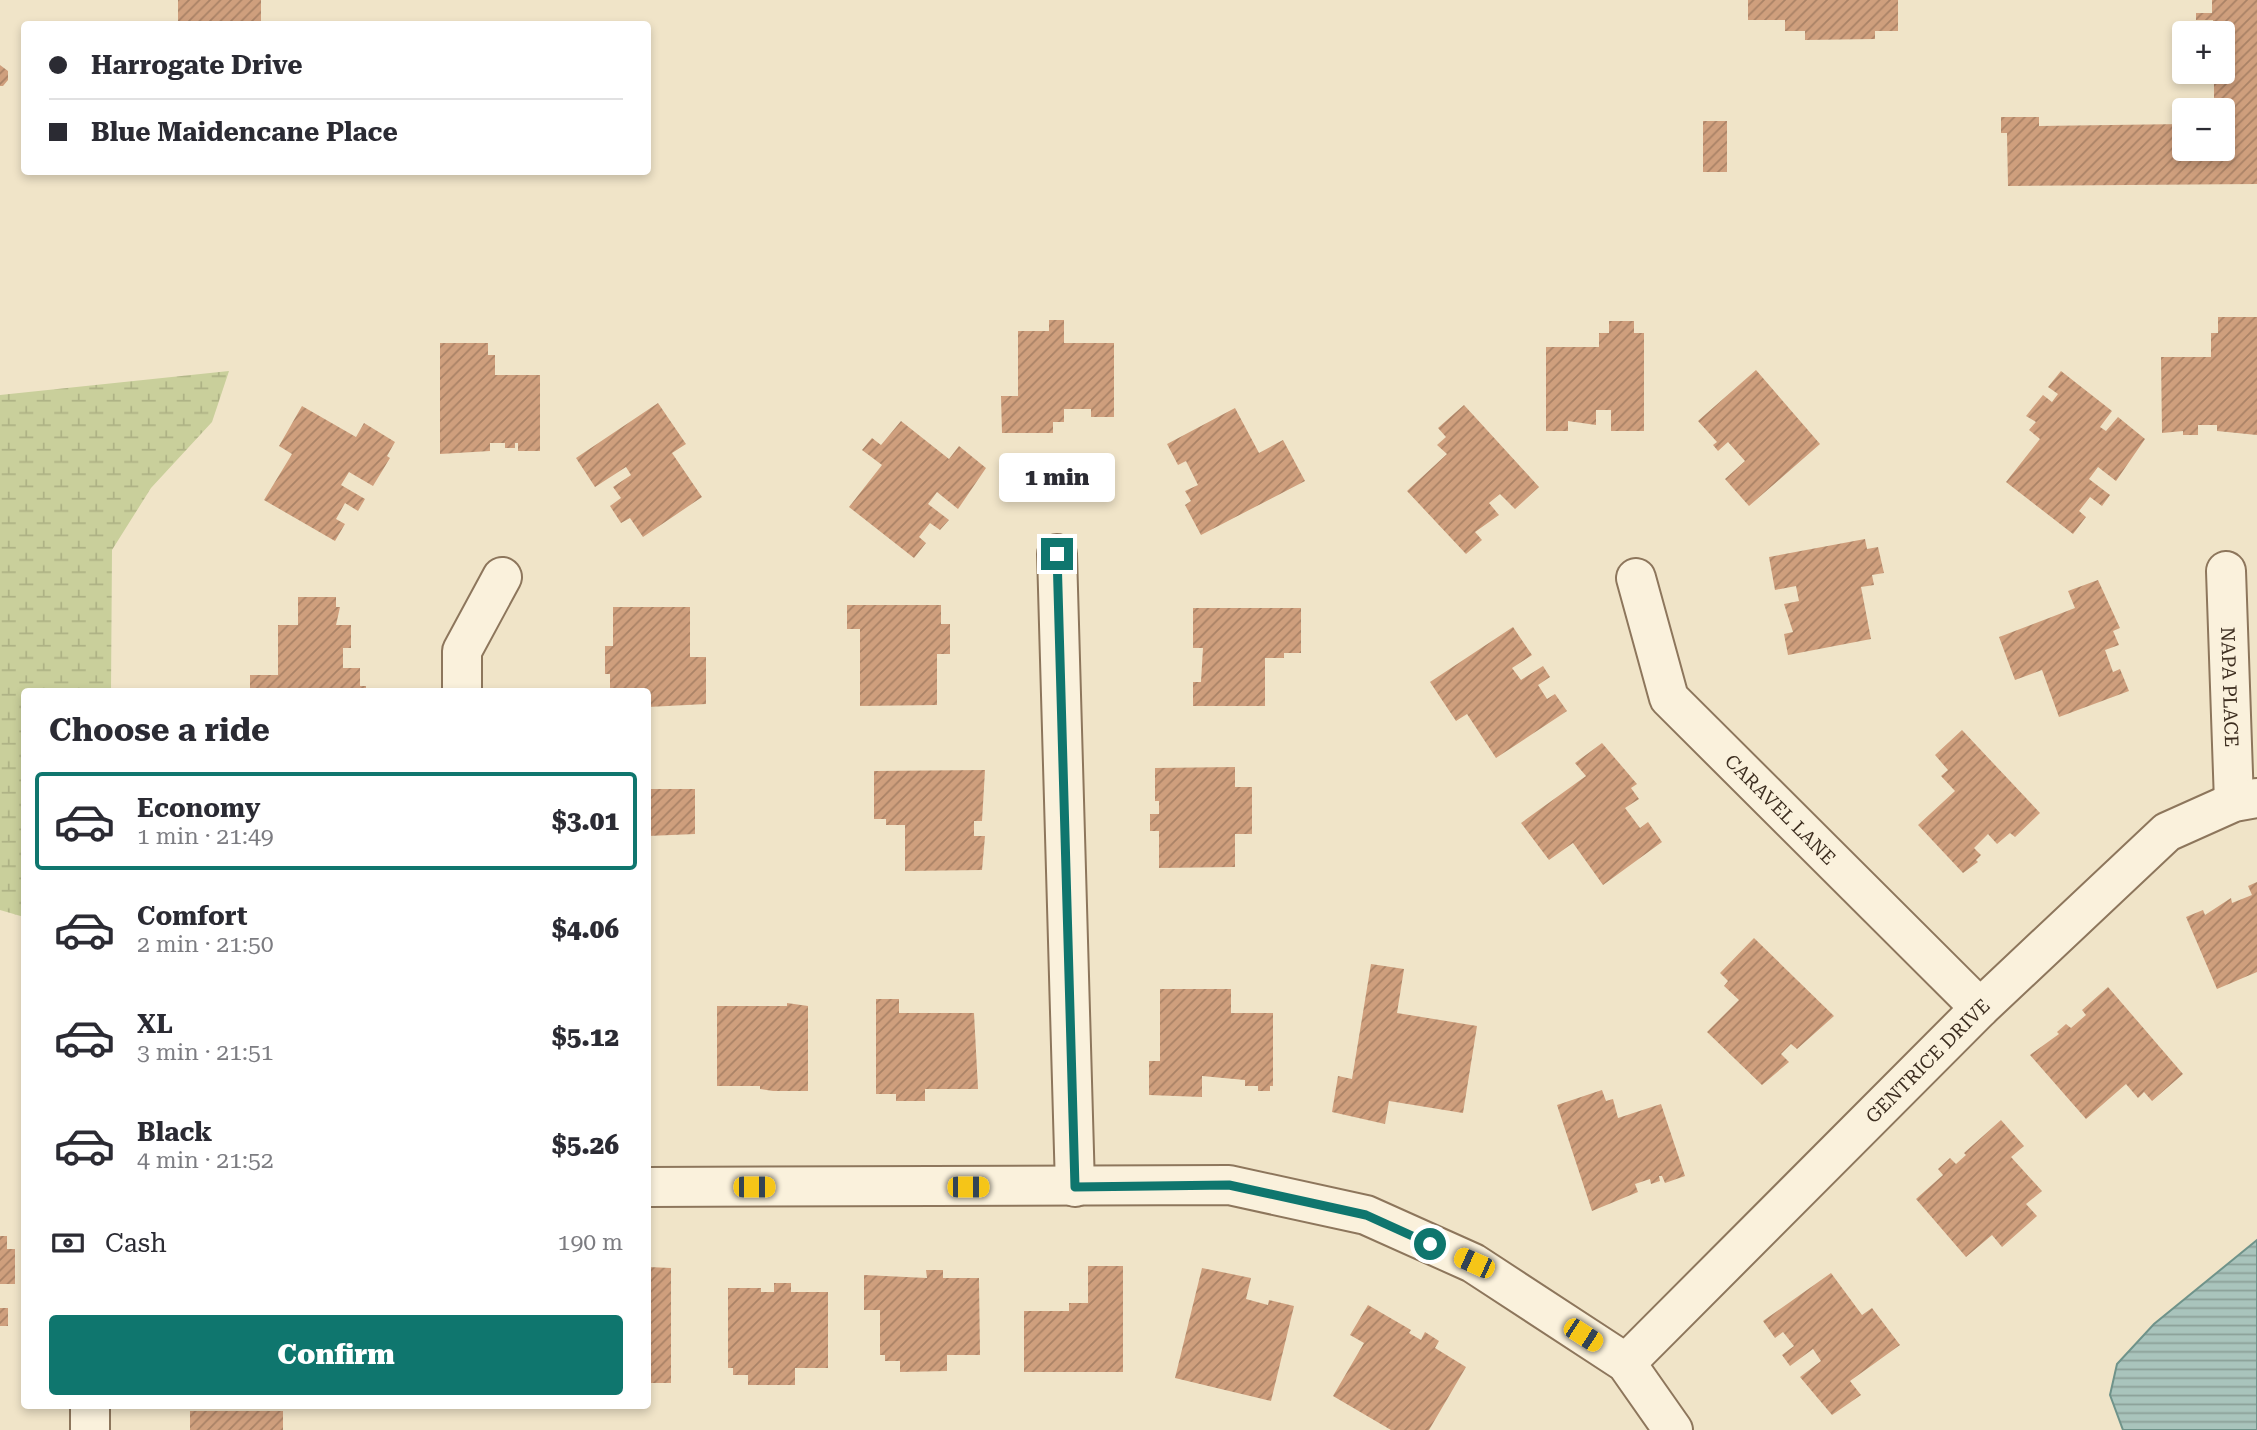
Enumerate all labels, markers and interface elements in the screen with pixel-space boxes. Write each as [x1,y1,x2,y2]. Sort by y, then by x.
map controls [2172,21,2235,161]
button: + [2172,21,2235,84]
text: Harrogate Drive [91,50,302,80]
button: − [2172,98,2235,161]
text: Blue Maidencane Place [91,117,398,147]
callout: 1 min [999,452,1115,502]
text: 1 min [1025,464,1089,491]
route end [1041,538,1073,570]
street label: NAPA PLACE [2216,626,2244,748]
text: Choose a ride [49,711,270,749]
street label: CARAVEL LANE [1720,749,1841,869]
icon: car [53,790,116,853]
text: Economy [137,793,260,823]
text: $3.01 [552,806,619,836]
text: 1 min · 21:49 [137,823,274,850]
icon: car [53,898,116,961]
text: Comfort [137,901,247,931]
text: $4.06 [552,914,619,944]
text: 2 min · 21:50 [137,931,274,958]
street label: GENTRICE DRIVE [1861,994,1994,1128]
icon: car [53,1006,116,1069]
text: XL [137,1009,173,1039]
text: $5.12 [552,1022,619,1052]
text: 3 min · 21:51 [137,1039,274,1066]
icon: car [53,1114,116,1177]
text: Black [137,1117,212,1147]
text: $5.26 [552,1130,619,1160]
text: 4 min · 21:52 [137,1147,274,1174]
car [734,1177,776,1198]
car [948,1177,990,1198]
icon: cash [49,1224,87,1262]
text: Cash [105,1228,167,1258]
route start [1414,1228,1446,1260]
text: 190 m [558,1229,623,1256]
car [1451,1245,1498,1281]
button: Confirm [49,1315,623,1395]
car [1560,1315,1607,1355]

